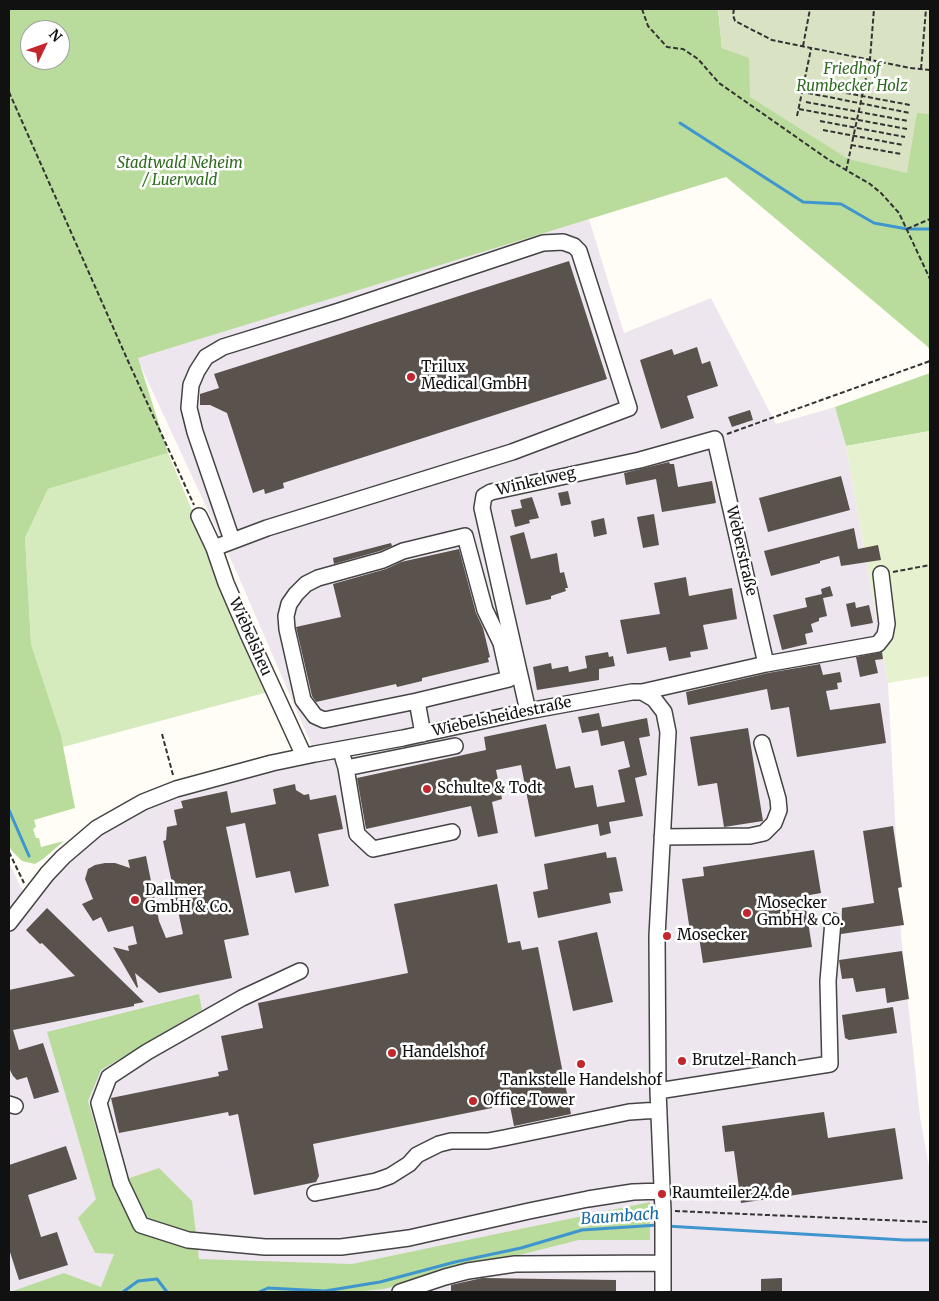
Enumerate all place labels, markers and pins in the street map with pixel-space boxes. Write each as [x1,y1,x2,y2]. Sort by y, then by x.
place label: Trilux Medical GmbH [421,359,528,394]
marker: Trilux Medical GmbH [405,371,417,383]
place label: Schulte & Todt [437,780,543,798]
marker: Schulte & Todt [421,783,433,795]
place label: Dallmer GmbH & Co. [145,882,231,917]
marker: Dallmer GmbH & Co. [129,894,141,906]
place label: Mosecker GmbH & Co. [757,895,843,930]
marker: Mosecker GmbH & Co. [741,907,753,919]
place label: Mosecker [677,927,747,945]
marker: Mosecker [661,930,673,942]
place label: Handelshof [402,1044,485,1062]
marker: Handelshof [386,1047,398,1059]
place label: Brutzel-Ranch [692,1052,797,1070]
marker: Brutzel-Ranch [676,1055,688,1067]
marker: Tankstelle Handelshof [575,1058,587,1070]
place label: Tankstelle Handelshof [500,1072,662,1090]
place label: Office Tower [483,1092,575,1110]
marker: Office Tower [467,1095,479,1107]
place label: Raumteiler24.de [672,1185,790,1203]
marker: Raumteiler24.de [656,1188,668,1200]

